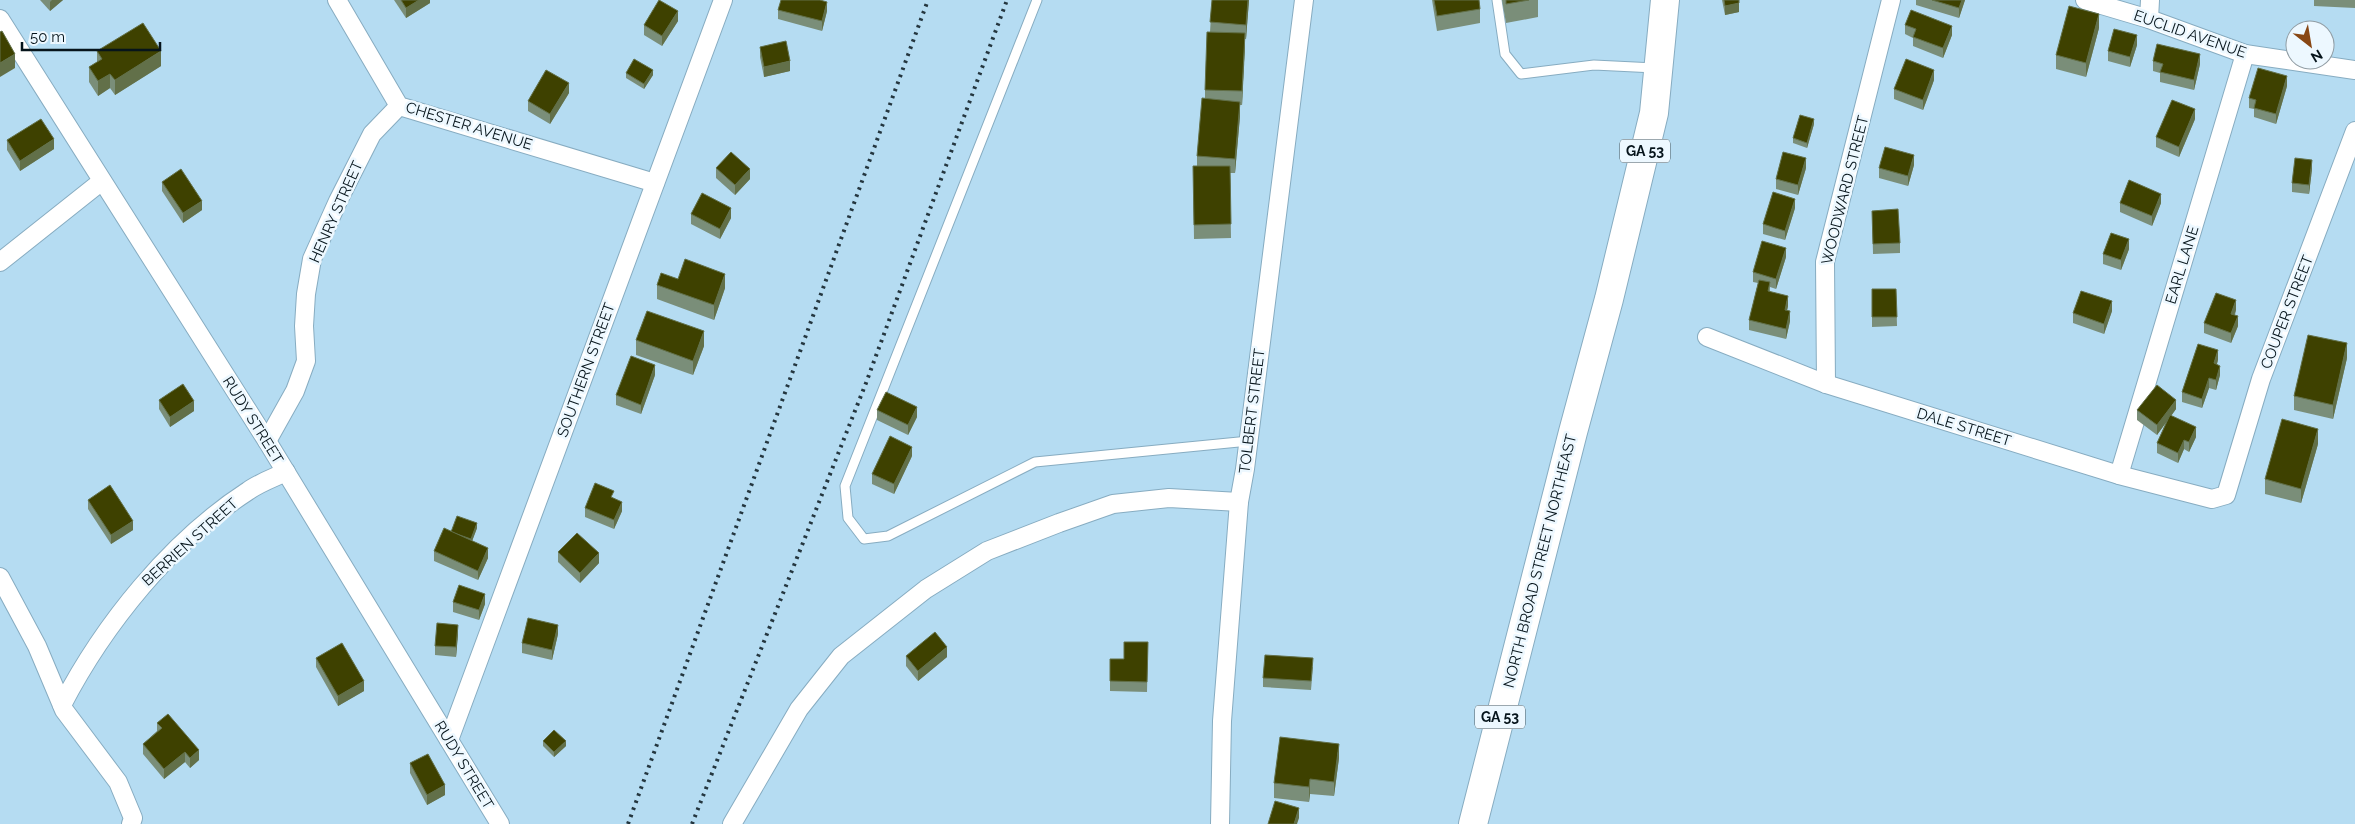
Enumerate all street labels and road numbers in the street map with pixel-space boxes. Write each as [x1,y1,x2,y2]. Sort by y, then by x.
street label: EUCLID AVENUE [2131,6,2249,62]
street label: CHESTER AVENUE [403,98,535,154]
street label: WOODWARD STREET [1818,114,1872,266]
road number: GA 53 [1620,140,1670,162]
street label: HENRY STREET [305,158,367,266]
street label: EARL LANE [2162,224,2202,306]
street label: COUPER STREET [2257,253,2317,371]
street label: SOUTHERN STREET [553,300,619,440]
street label: TOLBERT STREET [1235,348,1269,474]
street label: RUDY STREET [219,373,287,467]
street label: DALE STREET [1915,404,2013,450]
street label: NORTH BROAD STREET NORTHEAST [1500,432,1580,690]
street label: BERRIEN STREET [138,494,242,590]
road number: GA 53 [1475,706,1525,729]
street label: RUDY STREET [431,718,497,812]

